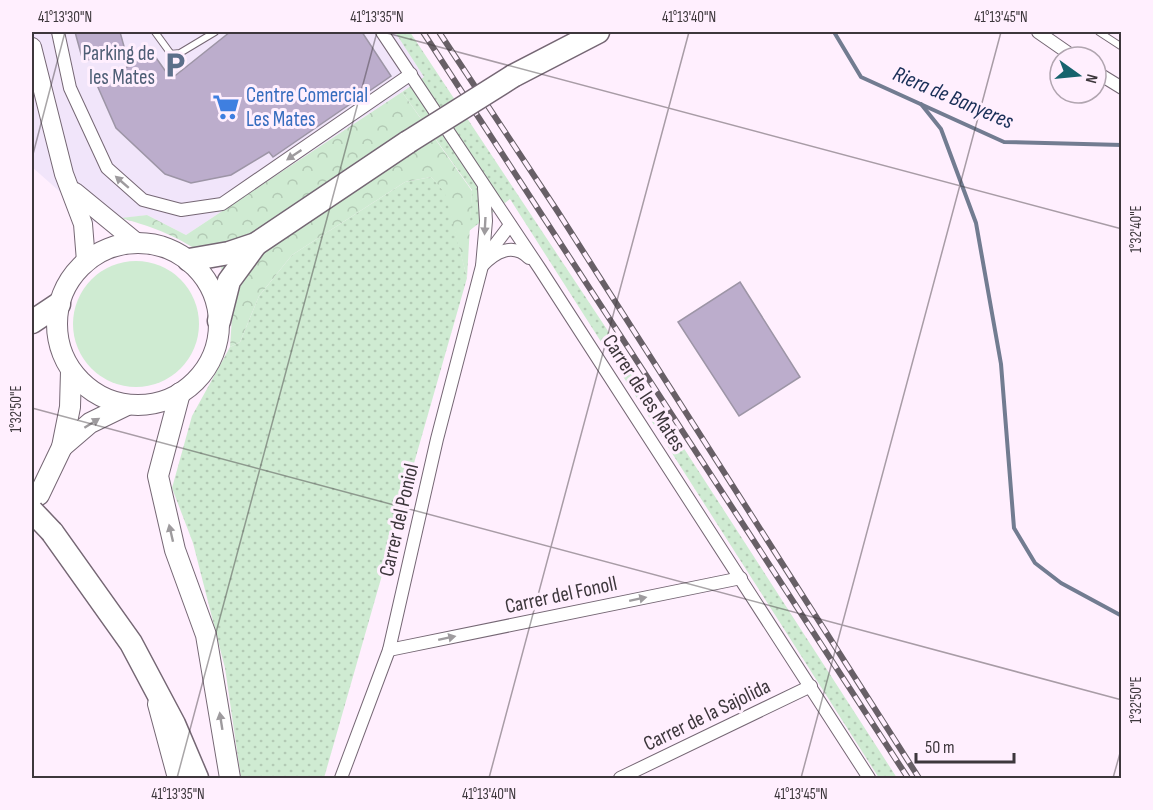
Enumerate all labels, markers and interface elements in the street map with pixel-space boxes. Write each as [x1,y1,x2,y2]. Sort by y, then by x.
text: 41°13'30"N [38,8,92,27]
text: 41°13'35"N [350,8,404,27]
text: 41°13'40"N [662,8,716,27]
text: 41°13'45"N [974,8,1028,27]
place label: Parking de les Mates [82,41,155,90]
north arrow [1048,45,1108,105]
parking icon: Parking de les Mates [160,50,190,80]
water label: Riera de Banyeres [889,61,1018,136]
text: N [1081,72,1101,85]
place label: Centre Comercial Les Mates [246,83,368,132]
supermarket icon: Centre Comercial Les Mates [211,92,241,122]
one-way arrow [286,149,302,161]
one-way arrow [115,175,130,189]
text: 1°32'40"E [1127,205,1146,253]
one-way arrow [481,217,490,236]
street label: Carrer de les Mates [597,330,691,456]
text: 1°32'50"E [7,385,26,433]
one-way arrow [84,417,100,428]
street label: Carrer del Poniol [374,461,424,579]
one-way arrow [166,523,175,542]
street label: Carrer del Fonoll [503,571,619,619]
one-way arrow [628,594,647,603]
one-way arrow [437,633,456,642]
street label: Carrer de la Sajolida [640,674,774,756]
text: 1°32'50"E [1127,676,1146,724]
one-way arrow [216,711,225,730]
scale bar [916,726,1014,764]
text: 50 m [925,737,955,758]
text: 41°13'35"N [151,785,205,804]
text: 41°13'40"N [462,785,516,804]
text: 41°13'45"N [774,785,828,804]

